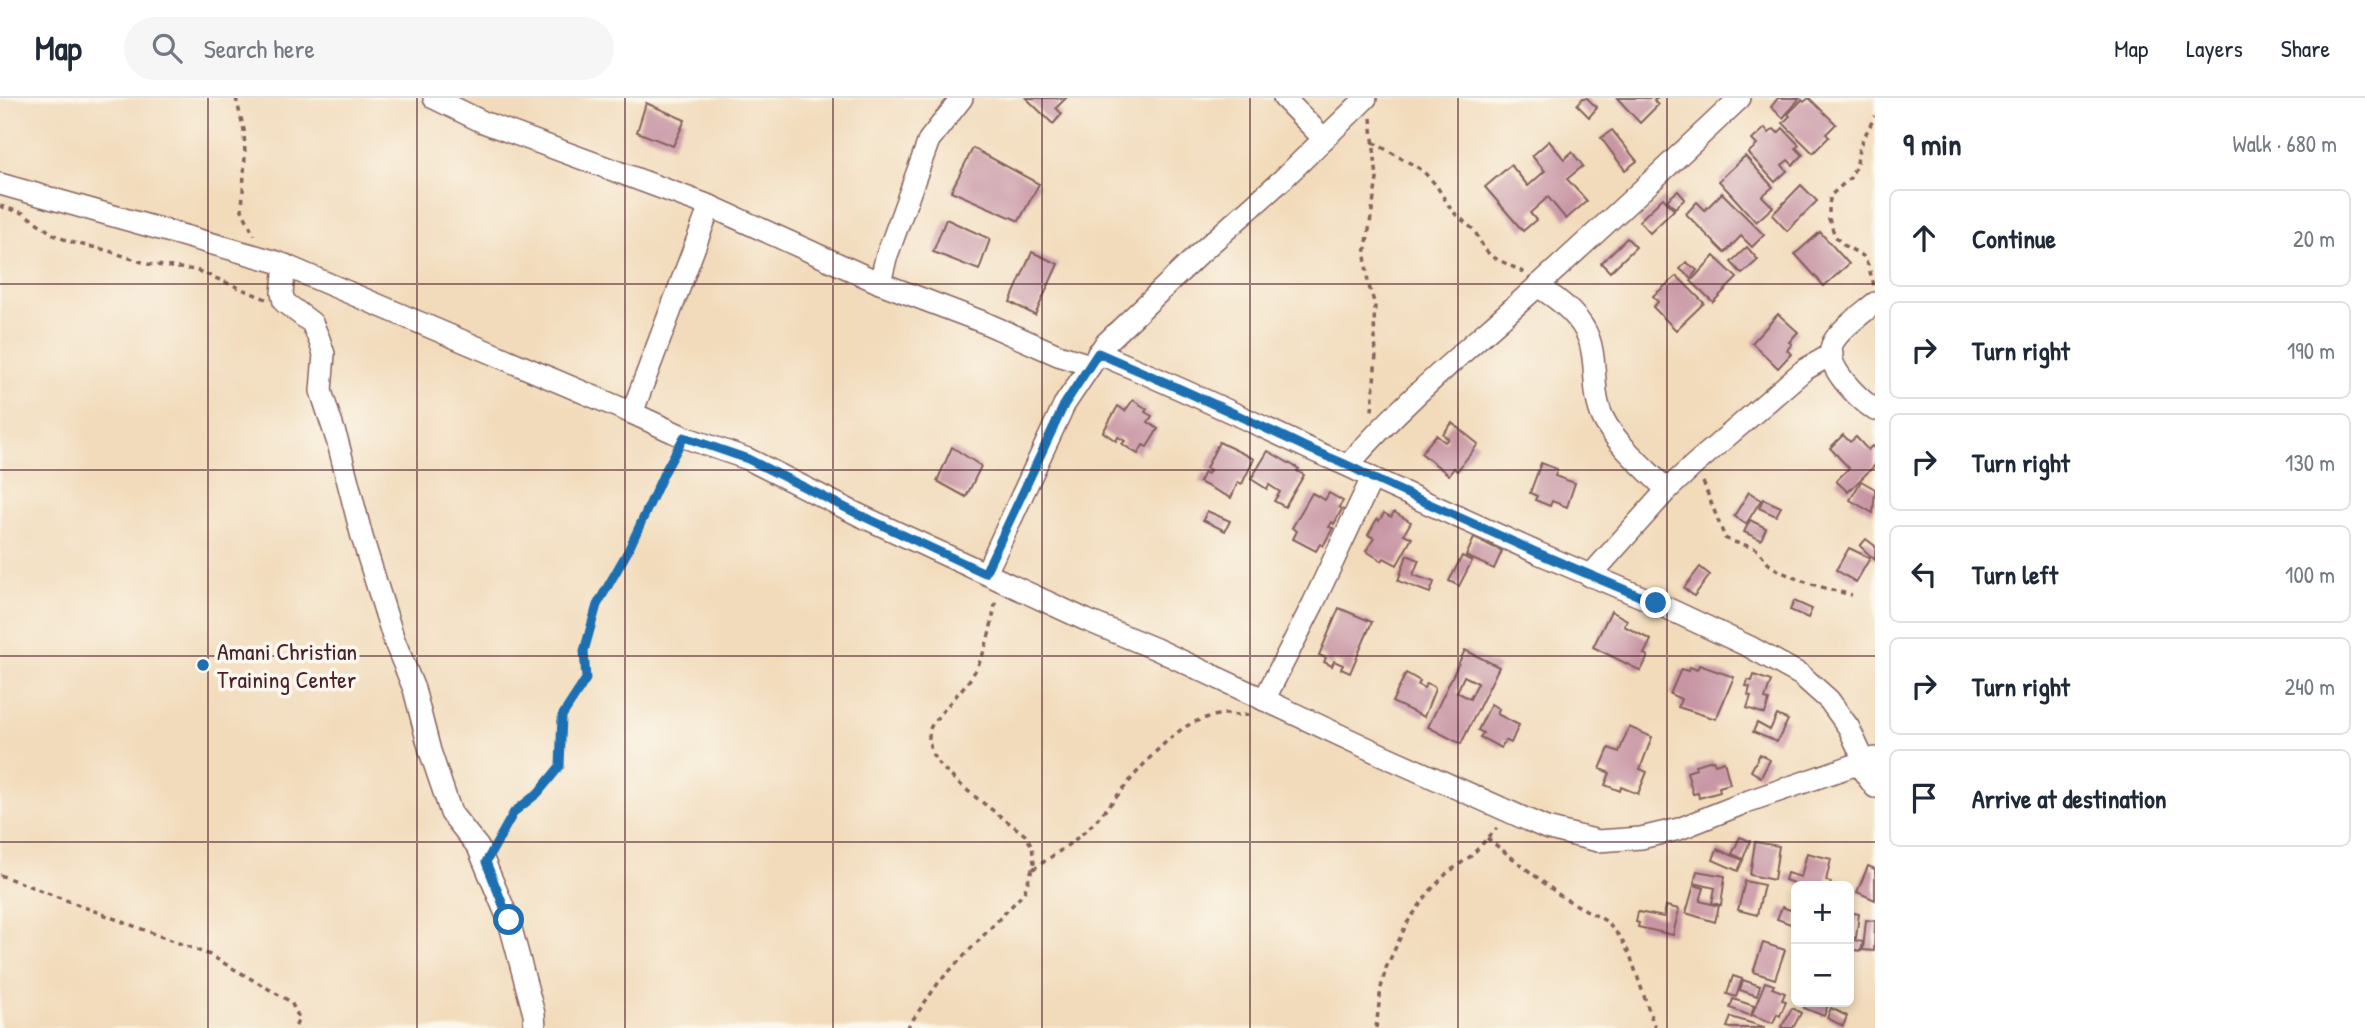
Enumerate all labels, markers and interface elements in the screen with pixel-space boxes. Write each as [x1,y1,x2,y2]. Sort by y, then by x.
search box [124,17,614,80]
text: Map [35,26,82,70]
icon: search [148,29,186,67]
text: Search here [204,31,315,66]
text: Map [2114,32,2148,64]
text: Layers [2186,32,2243,64]
text: Share [2281,32,2330,64]
text: 9 min [1903,124,1962,164]
text: Walk · 680 m [2233,128,2337,159]
icon: ahead [1905,219,1943,257]
text: Continue [1972,221,2056,256]
text: 20 m [2293,223,2335,254]
icon: right [1905,331,1943,369]
text: Turn right [1972,333,2070,368]
text: 190 m [2287,335,2335,366]
icon: right [1905,443,1943,481]
text: Turn right [1972,445,2070,480]
text: 130 m [2285,447,2335,478]
icon: left [1905,555,1943,593]
text: Turn left [1972,557,2058,592]
text: 100 m [2285,559,2335,590]
route end [1640,587,1671,618]
place label: Amani Christian Training Center [217,635,357,695]
marker: Amani Christian Training Center [195,657,211,673]
icon: right [1905,667,1943,705]
text: Turn right [1972,669,2070,704]
text: 240 m [2284,671,2335,702]
icon: arrive [1905,779,1943,817]
text: Arrive at destination [1972,781,2167,816]
map controls [1791,881,1854,1007]
button: + [1791,881,1854,944]
route start [493,904,524,935]
button: − [1791,944,1854,1007]

